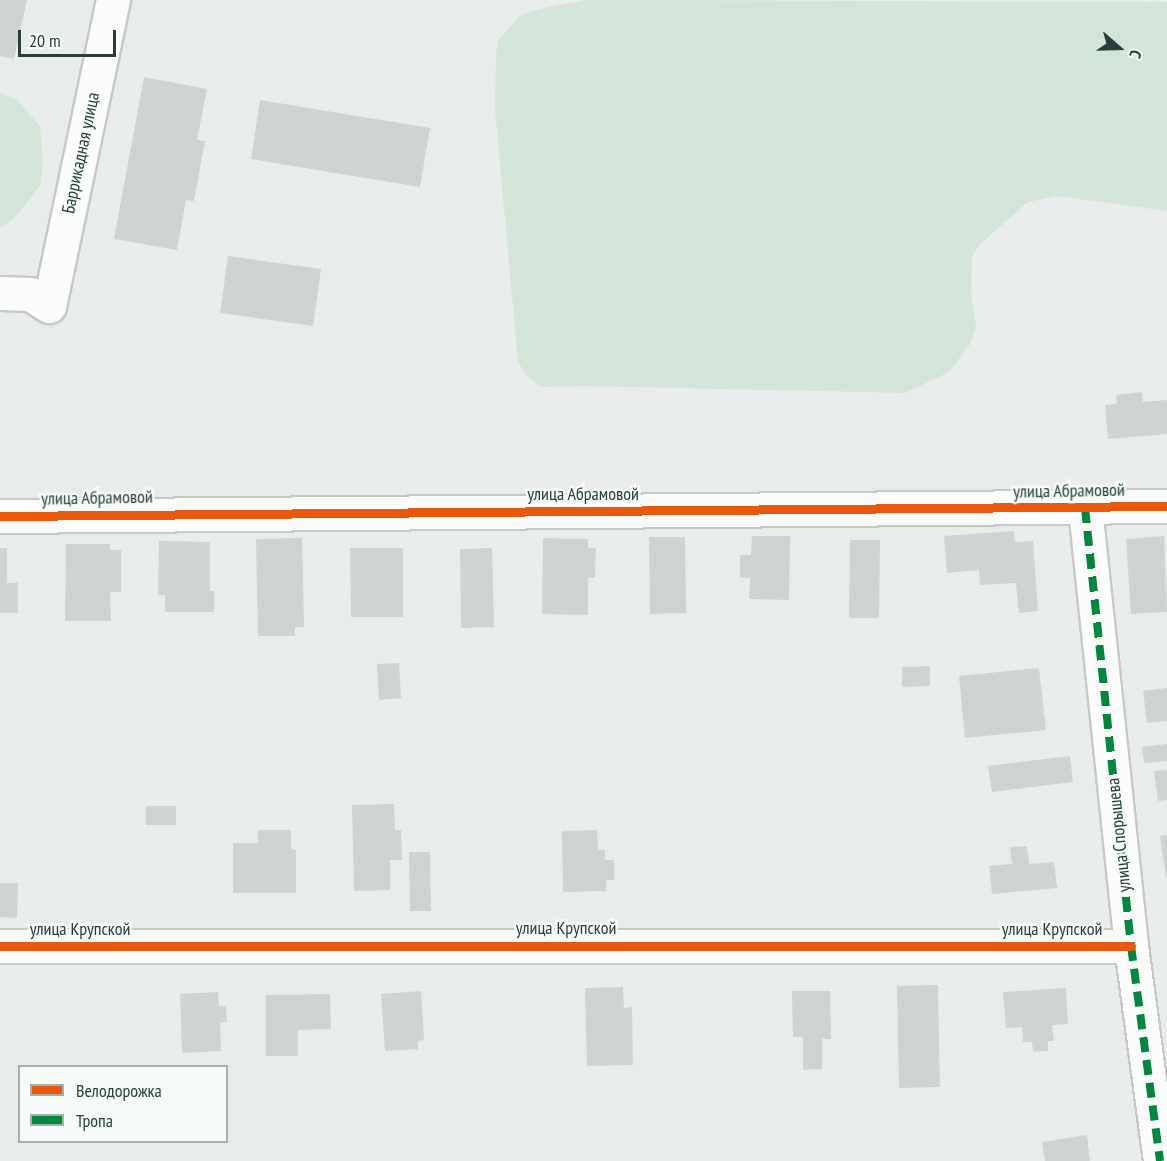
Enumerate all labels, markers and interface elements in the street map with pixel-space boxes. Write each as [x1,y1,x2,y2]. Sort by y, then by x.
scale bar [21,18,118,56]
north arrow [1089,18,1149,78]
text: 20 m [29,29,61,52]
text: С [1125,47,1147,61]
street label: Баррикадная улица [58,90,104,216]
street label: улица Абрамовой [1013,479,1125,503]
street label: улица Абрамовой [527,483,639,505]
street label: улица Абрамовой [41,486,153,510]
street label: улица Спорышева [1102,777,1136,893]
street label: улица Крупской [516,917,616,939]
street label: улица Крупской [30,918,130,940]
street label: улица Крупской [1002,918,1102,940]
legend [18,1065,228,1143]
text: Велодорожка [76,1079,162,1102]
text: Тропа [76,1109,113,1132]

